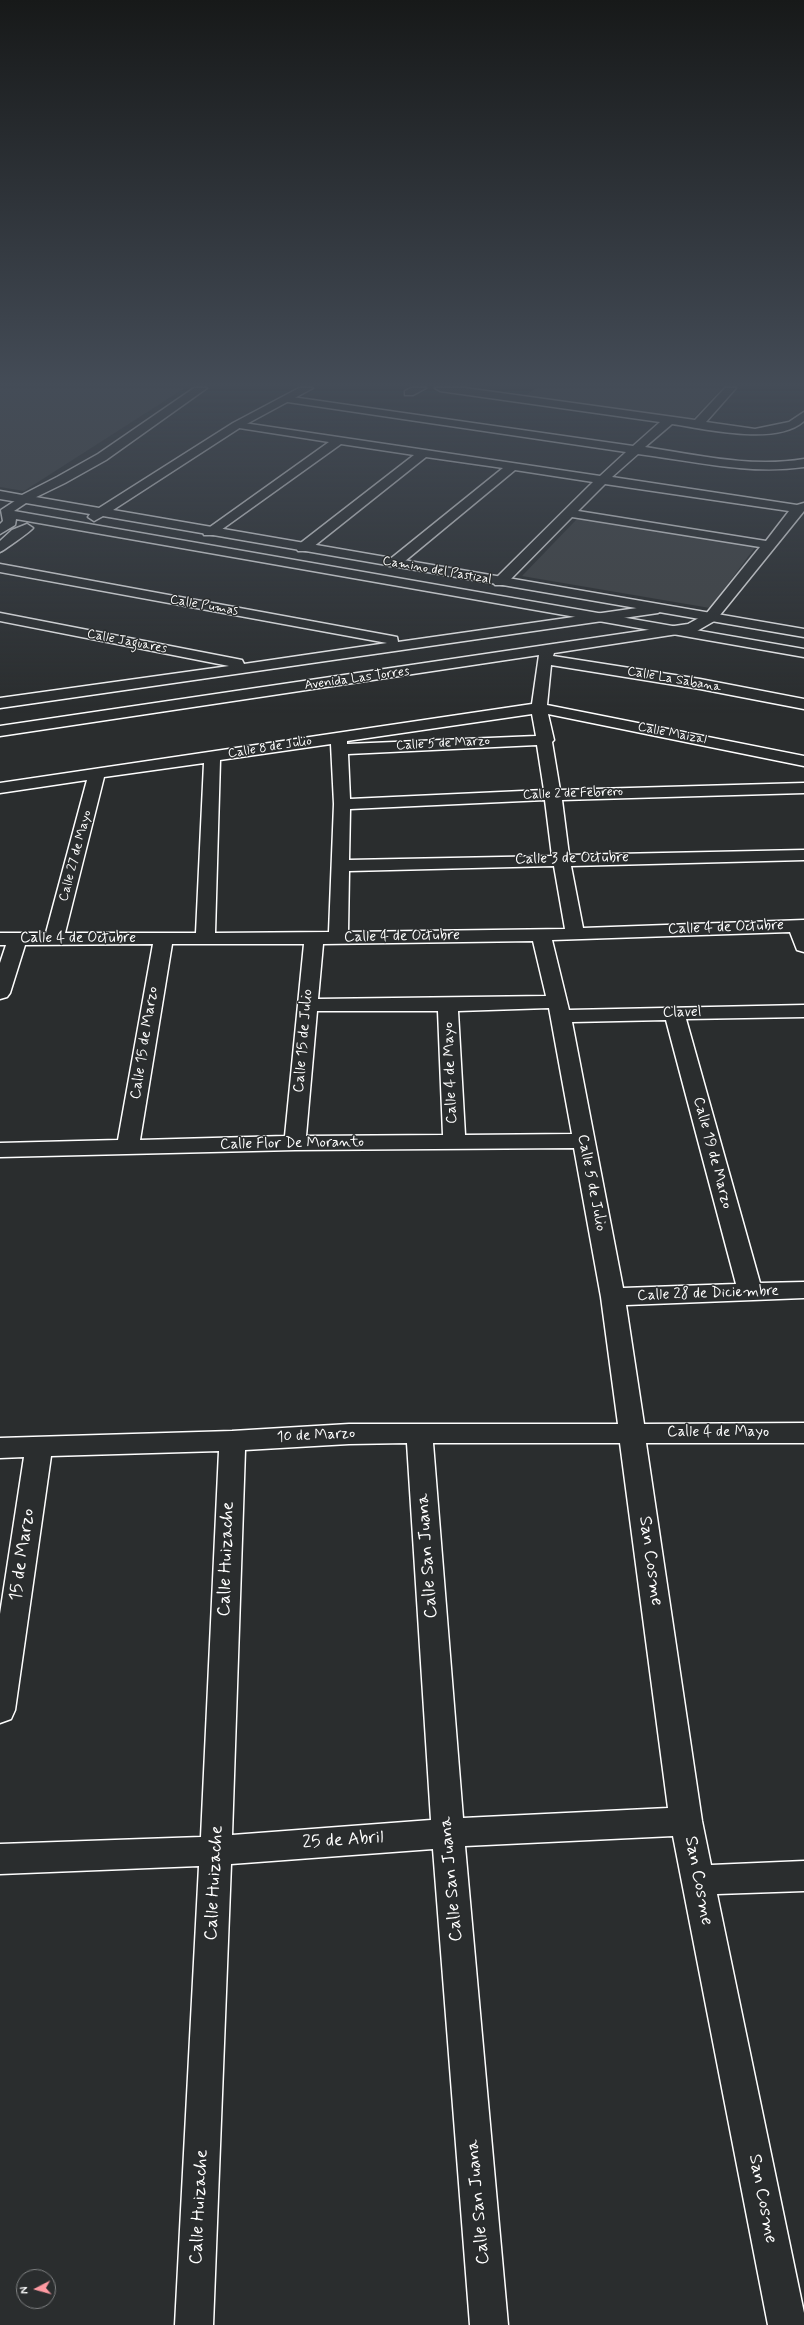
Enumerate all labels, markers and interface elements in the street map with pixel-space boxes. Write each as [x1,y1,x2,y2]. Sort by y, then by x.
street label: Camino del Pastizal [381,554,493,588]
street label: Calle Pumas [169,592,239,620]
street label: Calle Jaguares [86,627,168,657]
street label: Avenida Las Torres [303,664,411,694]
street label: Calle La Sabana [626,664,722,696]
street label: Calle Maizal [636,720,708,748]
street label: Calle 8 de Julio [227,734,313,762]
street label: Calle 5 de Marzo [396,734,490,754]
street label: Calle 2 de Febrero [523,784,623,804]
street label: Calle 27 de Mayo [56,809,96,903]
street label: Calle 3 de Octubre [515,849,629,869]
street label: Calle 4 de Octubre [668,917,784,939]
street label: Calle 4 de Octubre [344,927,460,947]
street label: Calle 4 de Octubre [20,930,136,948]
street label: Calle 15 de Marzo [127,985,163,1101]
street label: Calle 15 de Julio [291,988,317,1094]
street label: Clavel [662,1004,702,1022]
street label: Calle 4 de Mayo [440,1022,462,1124]
street label: Calle 19 de Marzo [688,1095,736,1211]
street label: Calle 5 de Julio [573,1133,609,1233]
street label: Calle Flor De Moranto [220,1134,364,1154]
street label: Calle 28 de Diciembre [637,1283,779,1305]
street label: Calle 4 de Mayo [667,1424,769,1442]
street label: 10 de Marzo [276,1425,356,1447]
street label: Calle San Juana [413,1493,443,1619]
street label: Calle Huizache [214,1501,240,1617]
street label: 15 de Marzo [6,1507,40,1603]
street label: San Cosme [633,1515,667,1607]
street label: Calle San Juana [436,1816,468,1942]
street label: Calle Huizache [201,1825,229,1941]
street label: 25 de Abril [302,1827,384,1855]
street label: San Cosme [679,1835,717,1927]
street label: Calle San Juana [463,2139,495,2265]
street label: Calle Huizache [186,2149,214,2265]
street label: San Cosme [743,2153,781,2245]
north arrow [16,2269,56,2309]
text: N [18,2286,32,2295]

